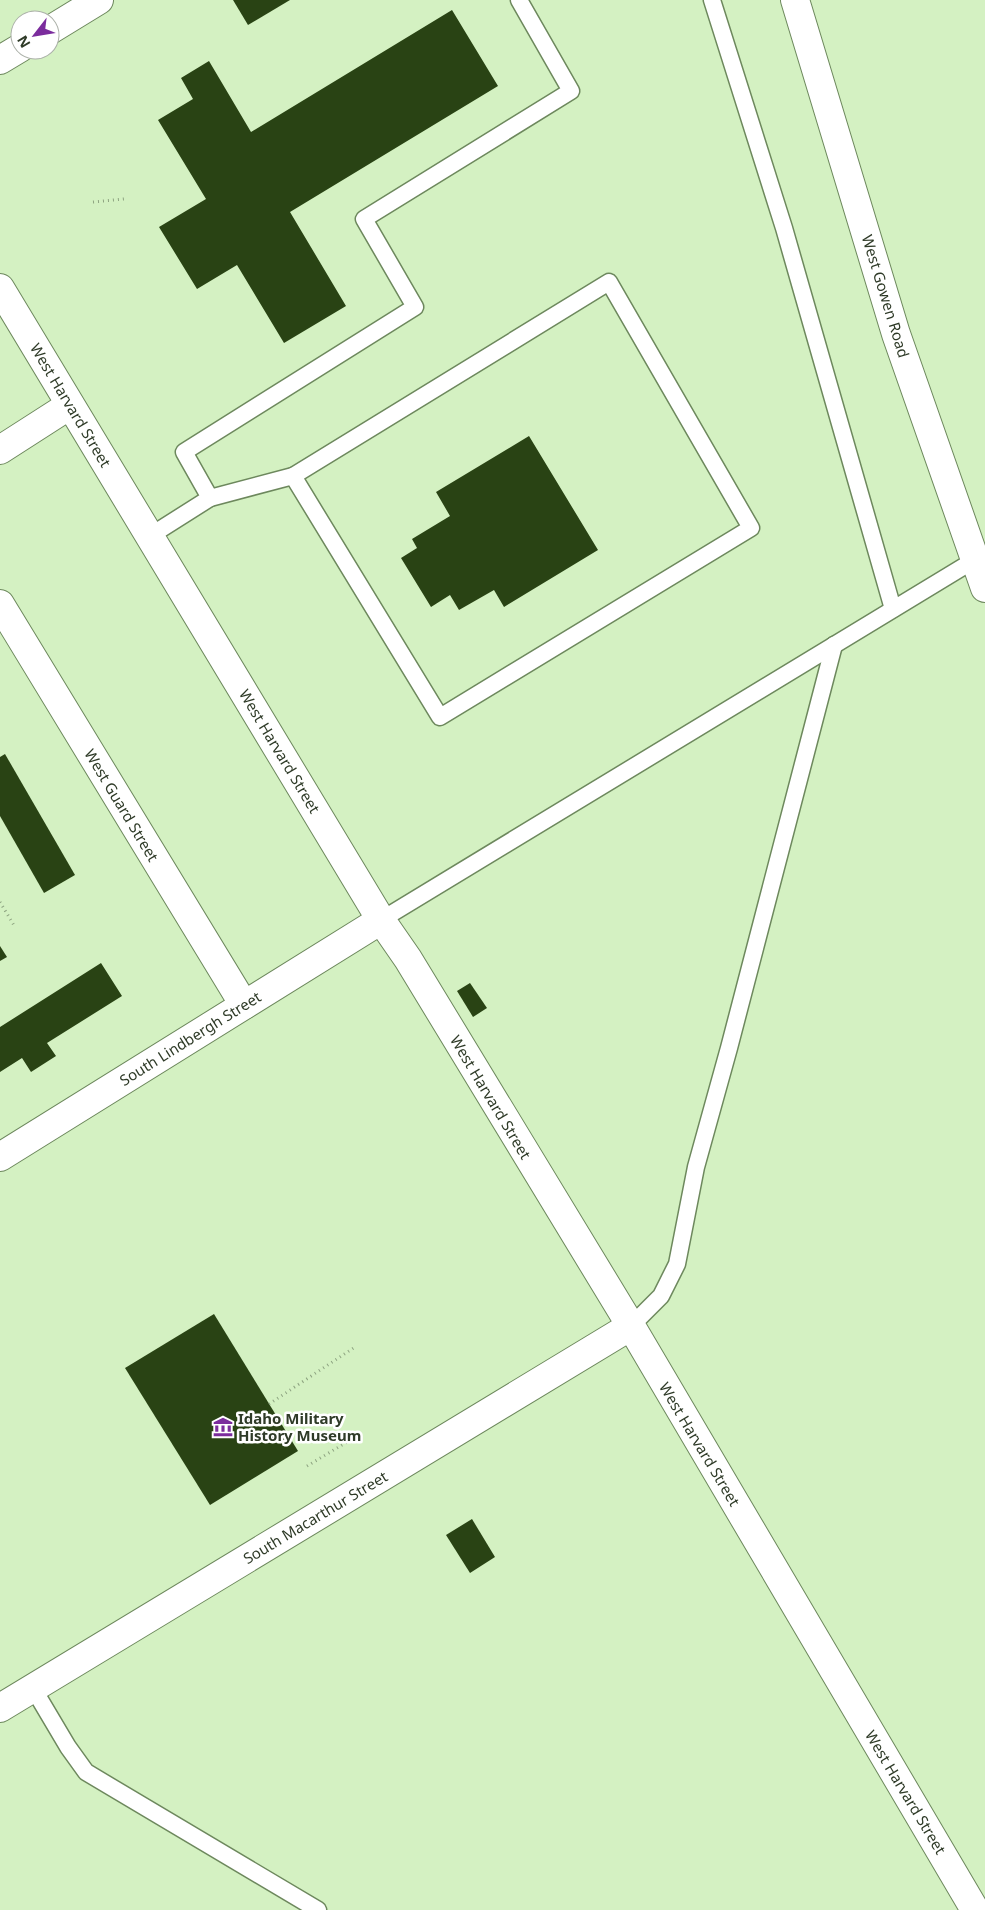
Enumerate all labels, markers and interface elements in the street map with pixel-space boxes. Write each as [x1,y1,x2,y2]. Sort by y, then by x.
north arrow [10,10,60,60]
text: N [12,32,35,52]
street label: West Gowen Road [858,232,914,360]
street label: West Harvard Street [26,339,116,471]
street label: West Harvard Street [235,685,325,817]
street label: West Guard Street [80,745,164,866]
street label: South Lindbergh Street [115,986,265,1090]
street label: West Harvard Street [446,1031,536,1163]
street label: West Harvard Street [655,1378,745,1510]
place label: Idaho Military History Museum [238,1408,361,1445]
museum icon: Idaho Military History Museum [212,1416,234,1438]
street label: South Macarthur Street [239,1466,391,1568]
street label: West Harvard Street [861,1726,951,1858]

